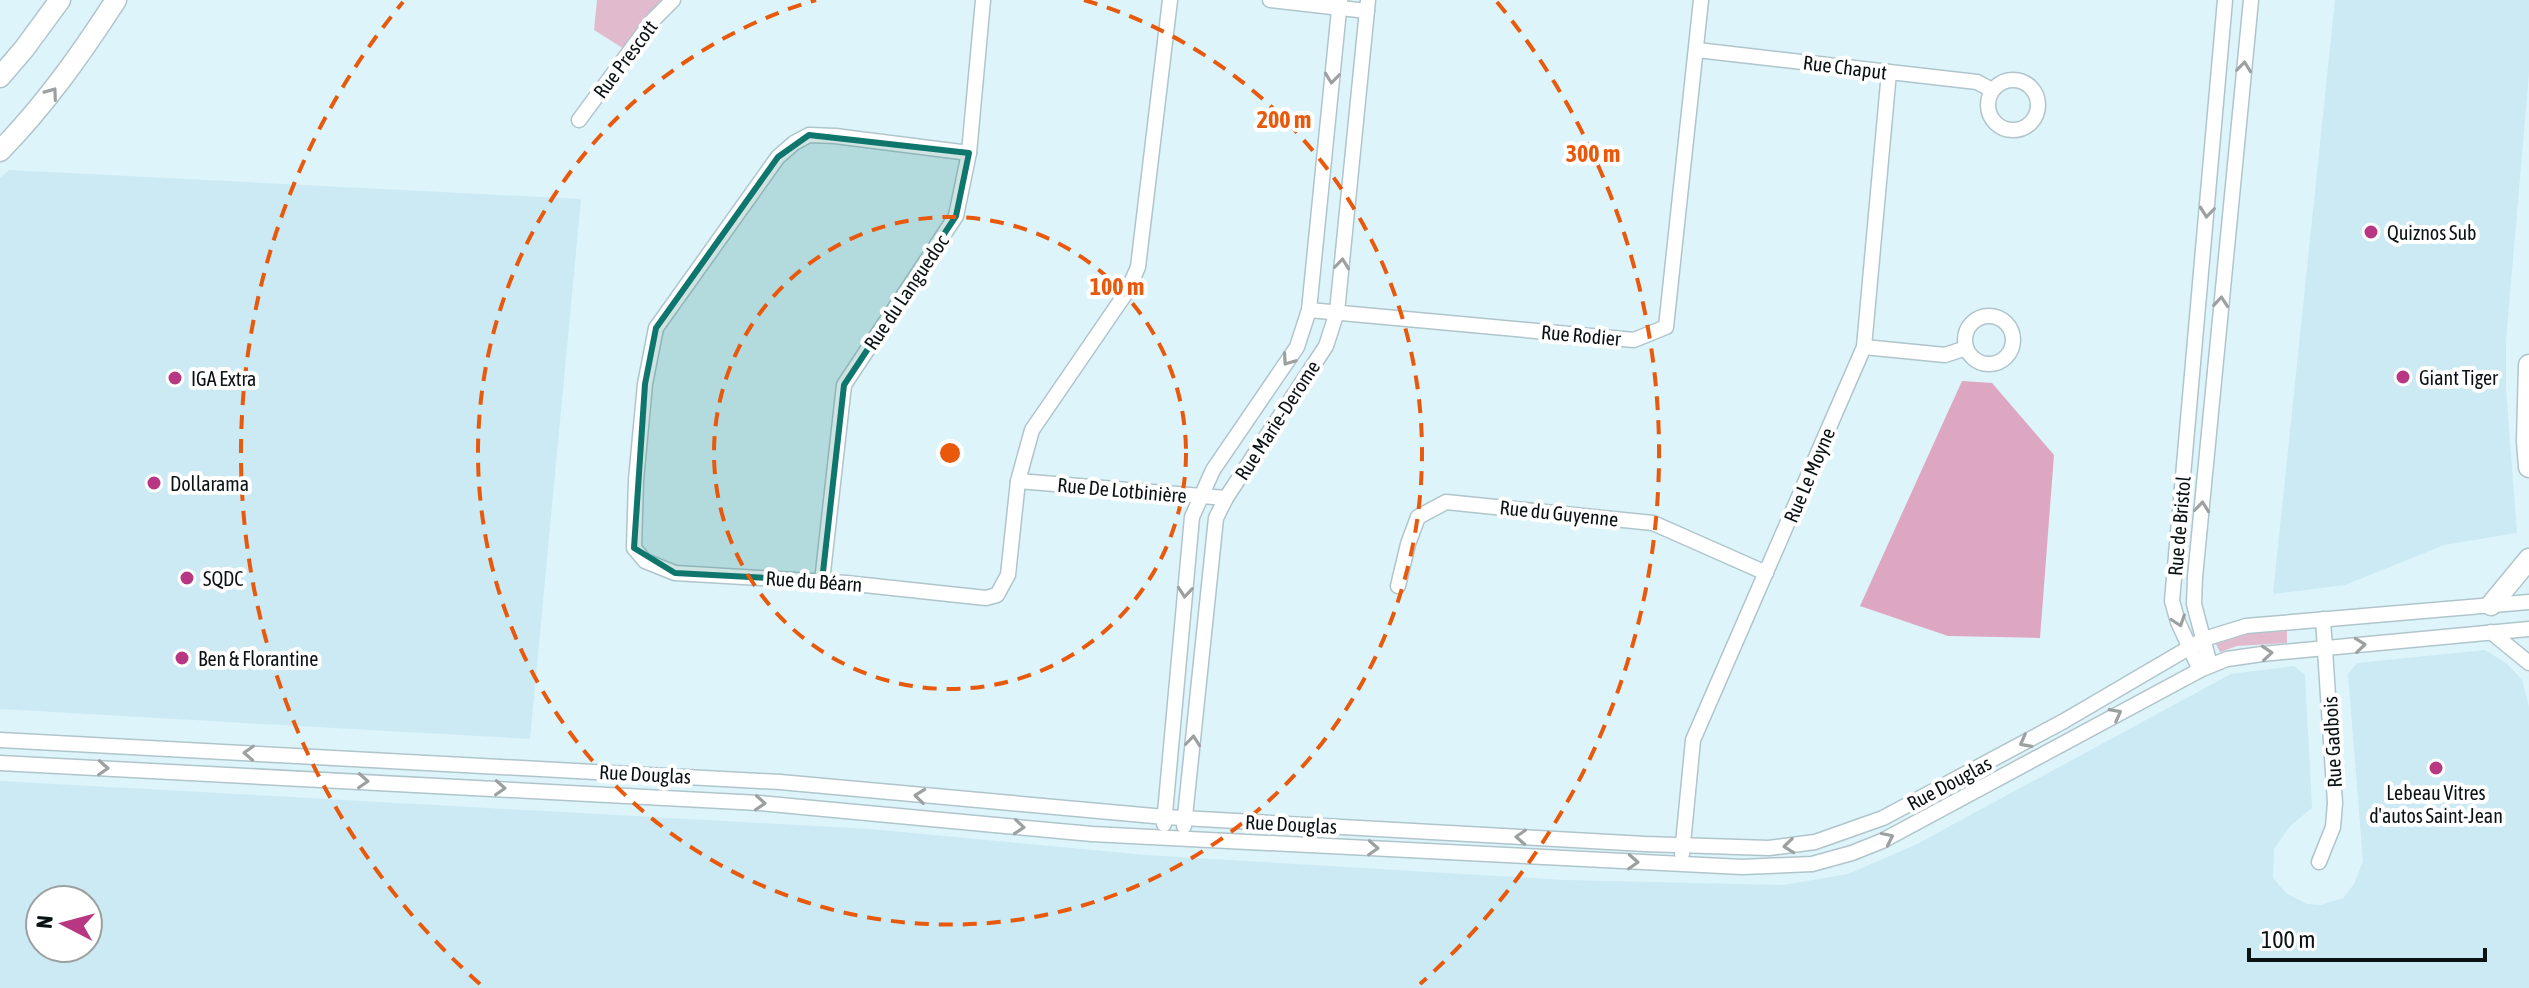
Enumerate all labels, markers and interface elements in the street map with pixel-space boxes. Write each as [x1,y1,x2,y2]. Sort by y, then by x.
street label: Rue Prescott [588,15,662,103]
street label: Rue Chaput [1802,50,1889,84]
one-way arrow [2235,61,2252,74]
one-way arrow [1324,72,1341,85]
one-way arrow [42,88,57,102]
text: 200 m [1257,106,1311,133]
text: 300 m [1566,140,1620,167]
one-way arrow [2199,206,2216,219]
place label: Quiznos Sub [2387,221,2477,244]
marker: Quiznos Sub [2362,223,2380,241]
street label: Rue du Languedoc [859,230,953,354]
one-way arrow [1333,257,1350,270]
text: 100 m [1090,273,1144,300]
one-way arrow [2213,295,2230,308]
street label: Rue Rodier [1540,320,1623,350]
one-way arrow [1283,351,1298,365]
street label: Rue Marie-Derome [1230,356,1324,484]
place label: Giant Tiger [2419,366,2499,389]
place label: IGA Extra [191,367,256,390]
marker: Giant Tiger [2394,368,2412,386]
marker: IGA Extra [166,369,184,387]
street label: Rue Le Moyne [1779,424,1839,526]
centre of rings [936,439,964,467]
place label: Dollarama [170,472,249,495]
street label: Rue De Lotbinière [1056,473,1188,507]
marker: Dollarama [145,474,163,492]
street label: Rue de Bristol [2163,474,2195,577]
street label: Rue du Guyenne [1499,495,1619,531]
one-way arrow [2193,500,2210,513]
street label: Rue du Béarn [765,566,863,596]
place label: SQDC [203,567,243,590]
marker: SQDC [178,569,196,587]
one-way arrow [1177,586,1194,599]
one-way arrow [2169,613,2185,627]
one-way arrow [2354,636,2367,653]
one-way arrow [2261,645,2274,662]
place label: Ben & Florantine [198,647,318,670]
marker: Ben & Florantine [173,649,191,667]
street label: Rue Gadbois [2318,696,2346,788]
one-way arrow [2108,708,2122,724]
one-way arrow [2019,732,2034,747]
one-way arrow [1184,734,1201,747]
one-way arrow [242,745,255,762]
street label: Rue Douglas [1903,751,1995,815]
one-way arrow [97,759,110,776]
marker: Lebeau Vitres d'autos Saint-Jean [2427,759,2445,777]
street label: Rue Douglas [598,760,692,788]
one-way arrow [357,772,370,789]
one-way arrow [494,780,507,797]
place label: Lebeau Vitres d'autos Saint-Jean [2369,781,2503,827]
one-way arrow [913,787,926,804]
one-way arrow [754,794,767,811]
street label: Rue Douglas [1244,810,1338,838]
one-way arrow [1013,818,1026,835]
one-way arrow [1514,829,1526,846]
one-way arrow [1879,832,1894,848]
one-way arrow [1782,837,1795,854]
one-way arrow [1367,840,1380,857]
one-way arrow [1627,854,1640,871]
north arrow [24,884,104,964]
scale bar [2249,912,2485,962]
text: N [31,914,58,930]
text: 100 m [2261,926,2315,953]

